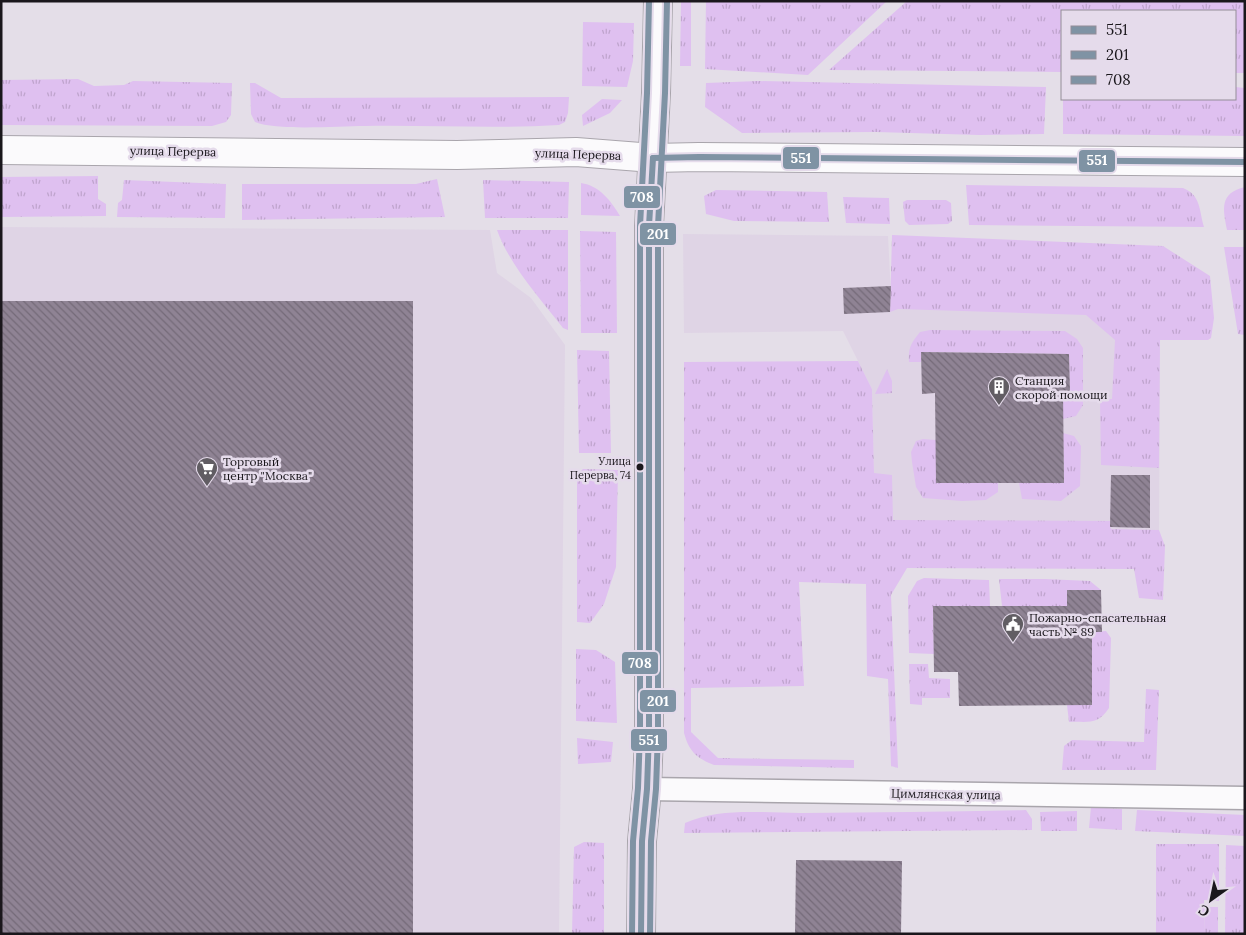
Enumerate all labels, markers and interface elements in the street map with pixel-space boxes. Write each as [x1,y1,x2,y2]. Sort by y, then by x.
legend [1061,10,1236,100]
text: 551 [1106,20,1128,39]
text: 201 [1106,45,1129,64]
text: 708 [1106,70,1131,89]
street label: улица Перерва [130,143,216,159]
street label: улица Перерва [535,145,621,163]
line badge: 551 [782,146,820,170]
text: 551 [791,149,812,167]
line badge: 551 [1078,149,1116,173]
text: 551 [1087,151,1108,169]
line badge: 708 [623,185,661,209]
text: 708 [630,188,654,206]
line badge: 201 [639,222,677,246]
text: 201 [647,225,669,243]
place label: Станция скорой помощи [1015,373,1108,402]
building icon: Станция скорой помощи [987,375,1011,406]
place label: Торговый центр "Москва" [223,454,312,483]
place label: Улица Перерва, 74 [570,454,631,482]
supermarket icon: Торговый центр "Москва" [195,456,219,487]
marker: Улица Перерва, 74 [635,462,645,472]
place label: Пожарно-спасательная часть № 89 [1029,610,1166,639]
public building icon: Пожарно-спасательная часть № 89 [1001,612,1025,643]
line badge: 708 [621,651,659,675]
text: 708 [628,654,652,672]
line badge: 201 [639,689,677,713]
text: 201 [647,692,669,710]
line badge: 551 [630,728,668,752]
text: 551 [639,731,660,749]
street label: Цимлянская улица [891,786,1001,802]
north arrow [1186,875,1236,925]
text: С [1195,901,1213,921]

